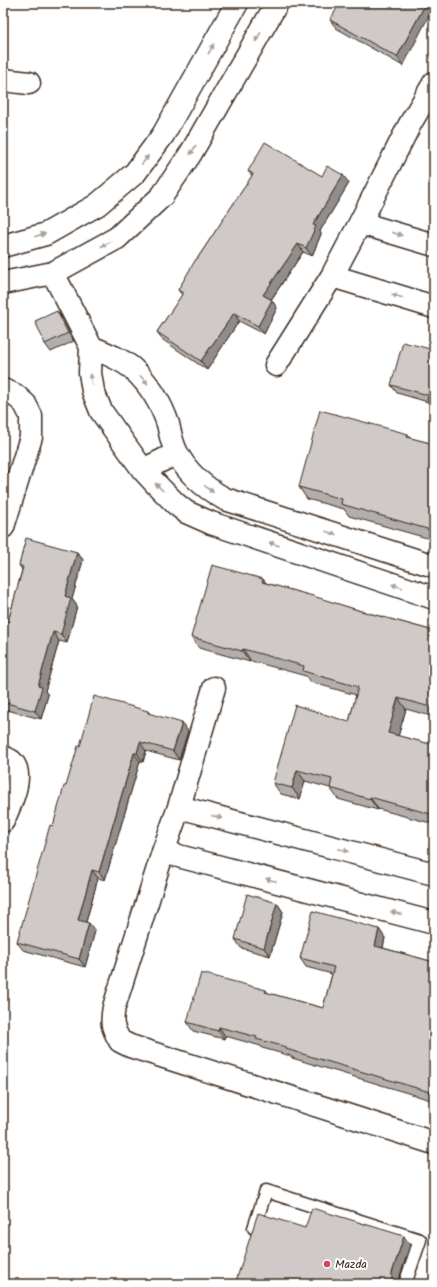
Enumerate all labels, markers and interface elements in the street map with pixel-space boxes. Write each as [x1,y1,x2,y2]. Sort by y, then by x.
one-way arrow [254,31,261,43]
one-way arrow [208,43,215,55]
one-way arrow [189,145,197,155]
one-way arrow [141,155,149,166]
one-way arrow [392,231,404,237]
one-way arrow [35,232,47,238]
one-way arrow [100,241,111,247]
one-way arrow [390,293,402,299]
one-way arrow [88,373,94,385]
one-way arrow [139,375,148,385]
one-way arrow [154,483,164,492]
one-way arrow [204,485,215,494]
one-way arrow [326,530,338,536]
one-way arrow [267,541,279,547]
one-way arrow [391,583,403,589]
one-way arrow [211,814,223,820]
one-way arrow [337,847,349,853]
one-way arrow [264,877,276,883]
one-way arrow [390,910,402,916]
place label: Mazda [335,1255,367,1274]
marker: Mazda [322,1259,332,1269]

